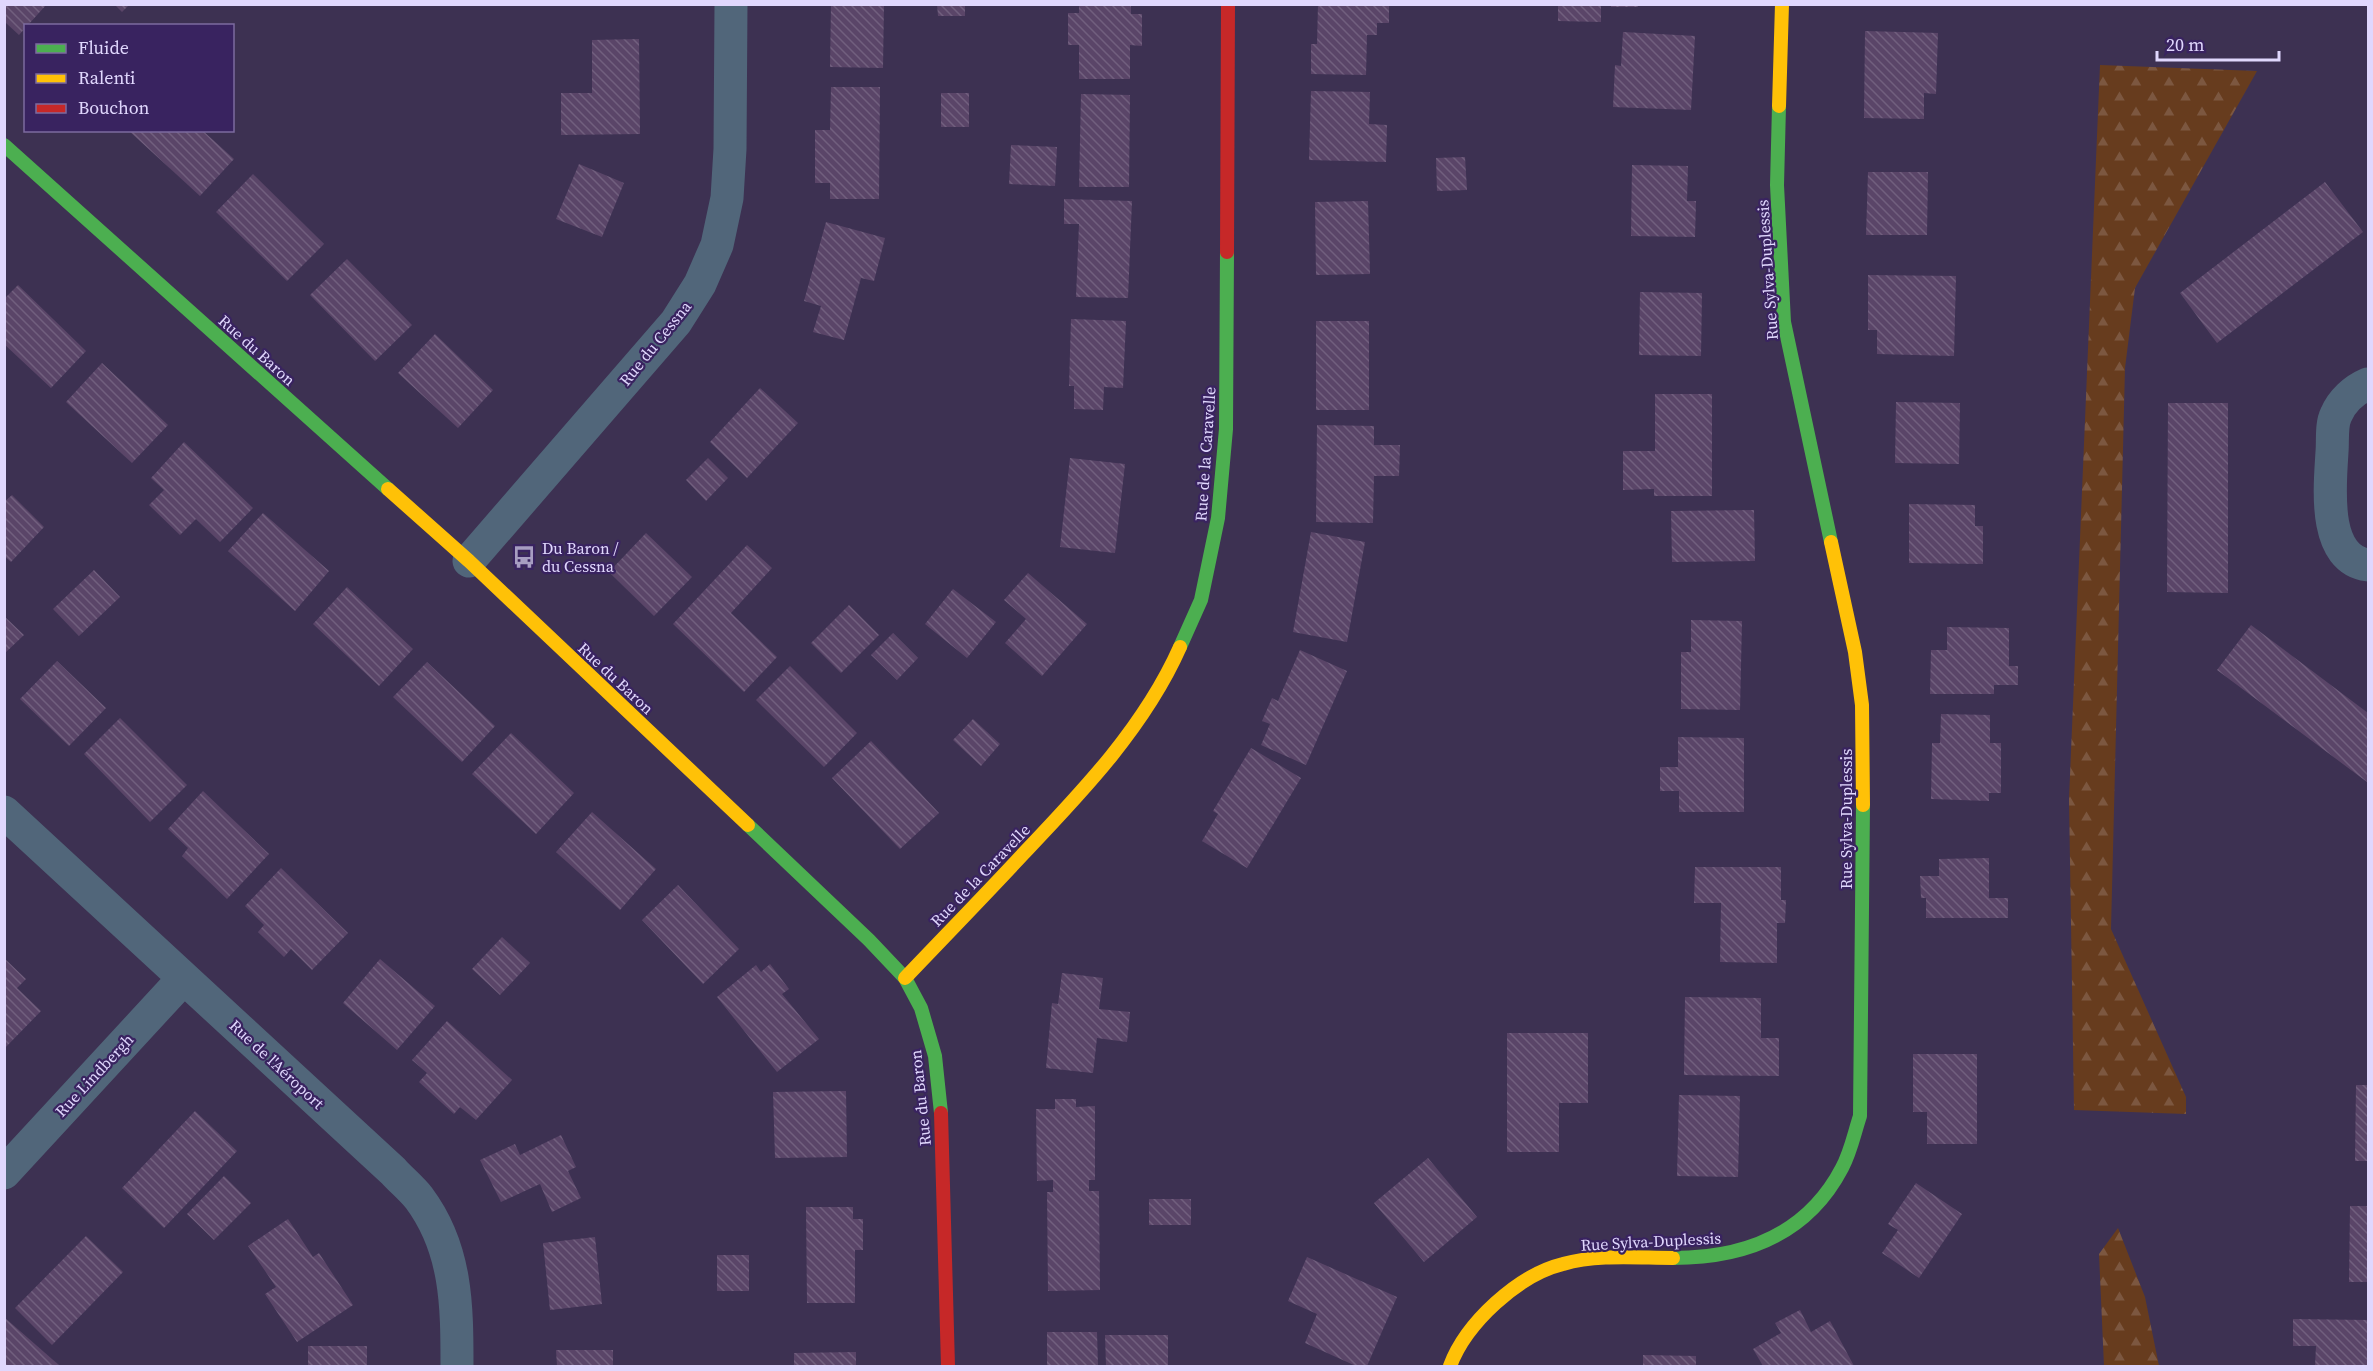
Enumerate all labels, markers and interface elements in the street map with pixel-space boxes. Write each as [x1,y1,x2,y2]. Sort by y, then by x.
legend [24,24,234,132]
scale bar [2157,24,2278,62]
text: 20 m [2166,32,2204,57]
text: Fluide [78,35,129,60]
text: Ralenti [78,65,135,90]
text: Bouchon [78,95,150,120]
street label: Rue Sylva-Duplessis [1751,199,1783,341]
street label: Rue du Cessna [614,295,697,390]
street label: Rue du Baron [214,310,300,391]
street label: Rue de la Caravelle [1189,386,1221,522]
place label: Du Baron / du Cessna [542,537,619,577]
bus stop icon: Du Baron / du Cessna [511,544,537,570]
street label: Rue du Baron [573,637,659,719]
street label: Rue Sylva-Duplessis [1835,749,1857,889]
street label: Rue de la Caravelle [925,819,1035,931]
street label: Rue de l'Aéroport [225,1014,330,1114]
street label: Rue Lindbergh [50,1028,138,1121]
street label: Rue du Baron [904,1049,936,1147]
street label: Rue Sylva-Duplessis [1580,1226,1722,1256]

